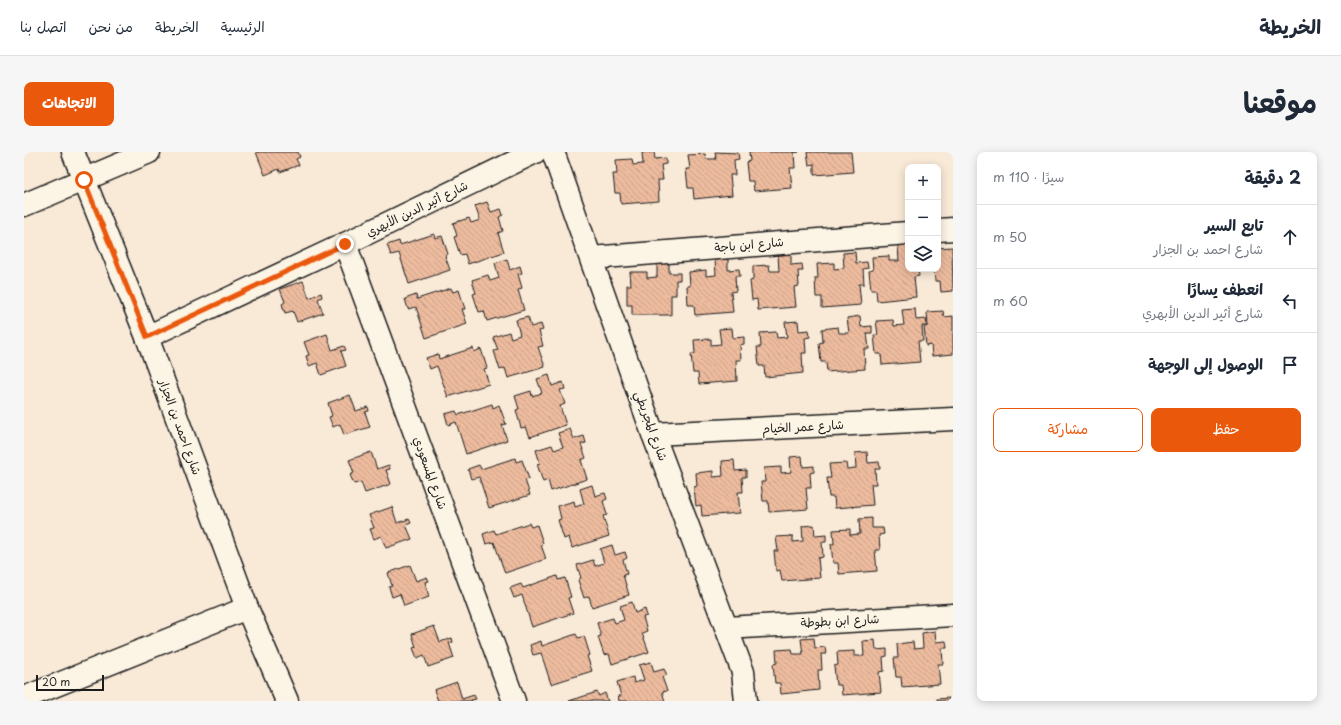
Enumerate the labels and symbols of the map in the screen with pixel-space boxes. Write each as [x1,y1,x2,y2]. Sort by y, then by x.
route start [75,171,93,189]
street label: شارع أثير الدين الأبهري [362,176,471,242]
street label: شارع ابن باجة [713,232,784,257]
route end [336,235,354,253]
street label: شارع احمد بن الجزار [154,375,207,478]
street label: شارع المجريطي [628,388,673,464]
street label: شارع عمر الخيام [762,415,844,438]
street label: شارع المسعودي [409,434,452,512]
street label: شارع ابن بطوطة [800,609,880,632]
scale bar [36,673,104,692]

